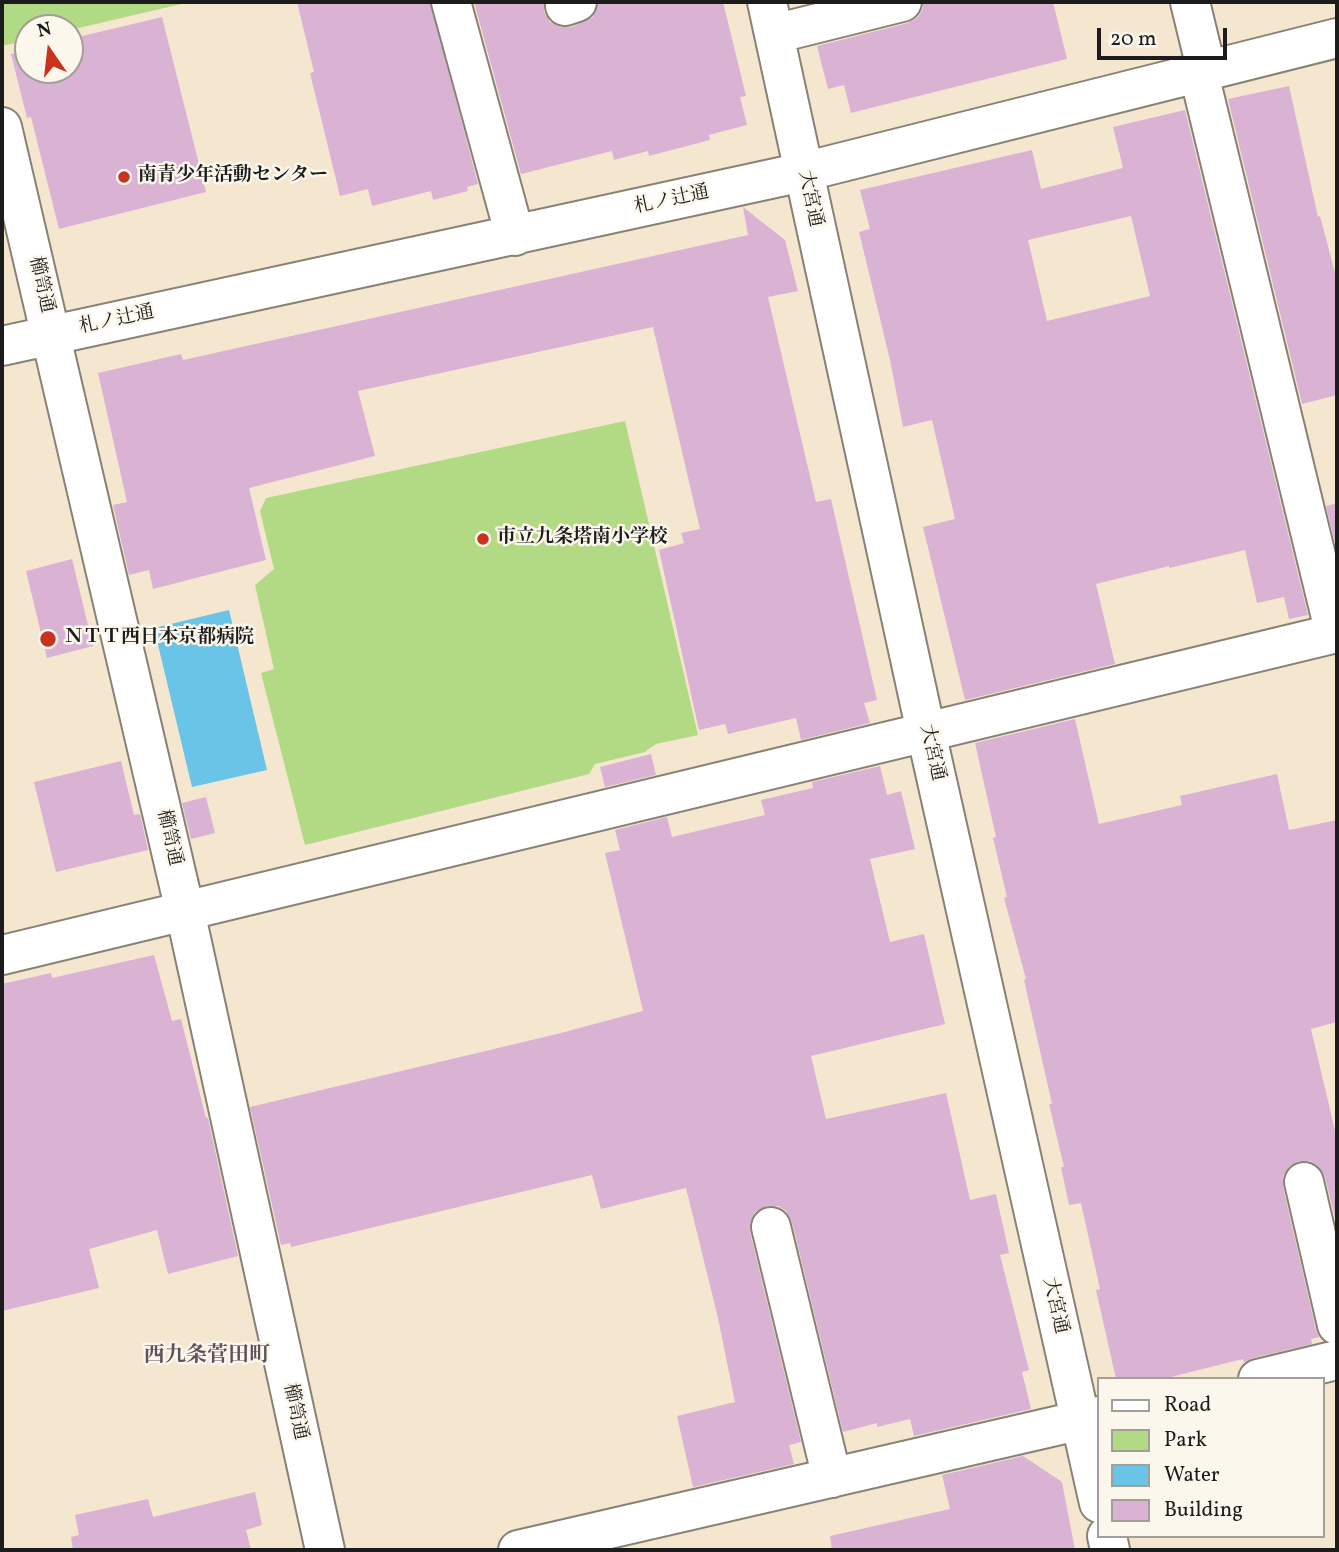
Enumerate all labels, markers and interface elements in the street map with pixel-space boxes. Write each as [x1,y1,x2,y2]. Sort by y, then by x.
north arrow [14,14,84,84]
scale bar [1101,14,1230,58]
text: N [35,16,54,45]
text: 20 m [1110,25,1156,54]
place label: 南青少年活動センター [138,166,328,188]
marker: 南青少年活動センター [116,169,132,185]
street label: 大宮通 [792,169,826,229]
street label: 札ノ辻通 [632,182,712,220]
street label: 櫛笥通 [22,255,58,315]
street label: 札ノ辻通 [77,302,157,340]
place label: 市立九条塔南小学校 [497,528,668,550]
marker: 市立九条塔南小学校 [475,531,491,547]
place label: ＮＴＴ西日本京都病院 [64,628,254,650]
marker: ＮＴＴ西日本京都病院 [38,629,58,649]
street label: 大宮通 [913,723,949,783]
street label: 櫛笥通 [150,808,186,868]
street label: 大宮通 [1036,1276,1072,1336]
district label: 西九条菅田町 [144,1344,270,1370]
legend [1098,1377,1325,1538]
street label: 櫛笥通 [277,1382,311,1442]
text: Road [1164,1391,1211,1420]
text: Park [1164,1426,1207,1455]
text: Water [1164,1461,1220,1490]
text: Building [1164,1496,1243,1525]

